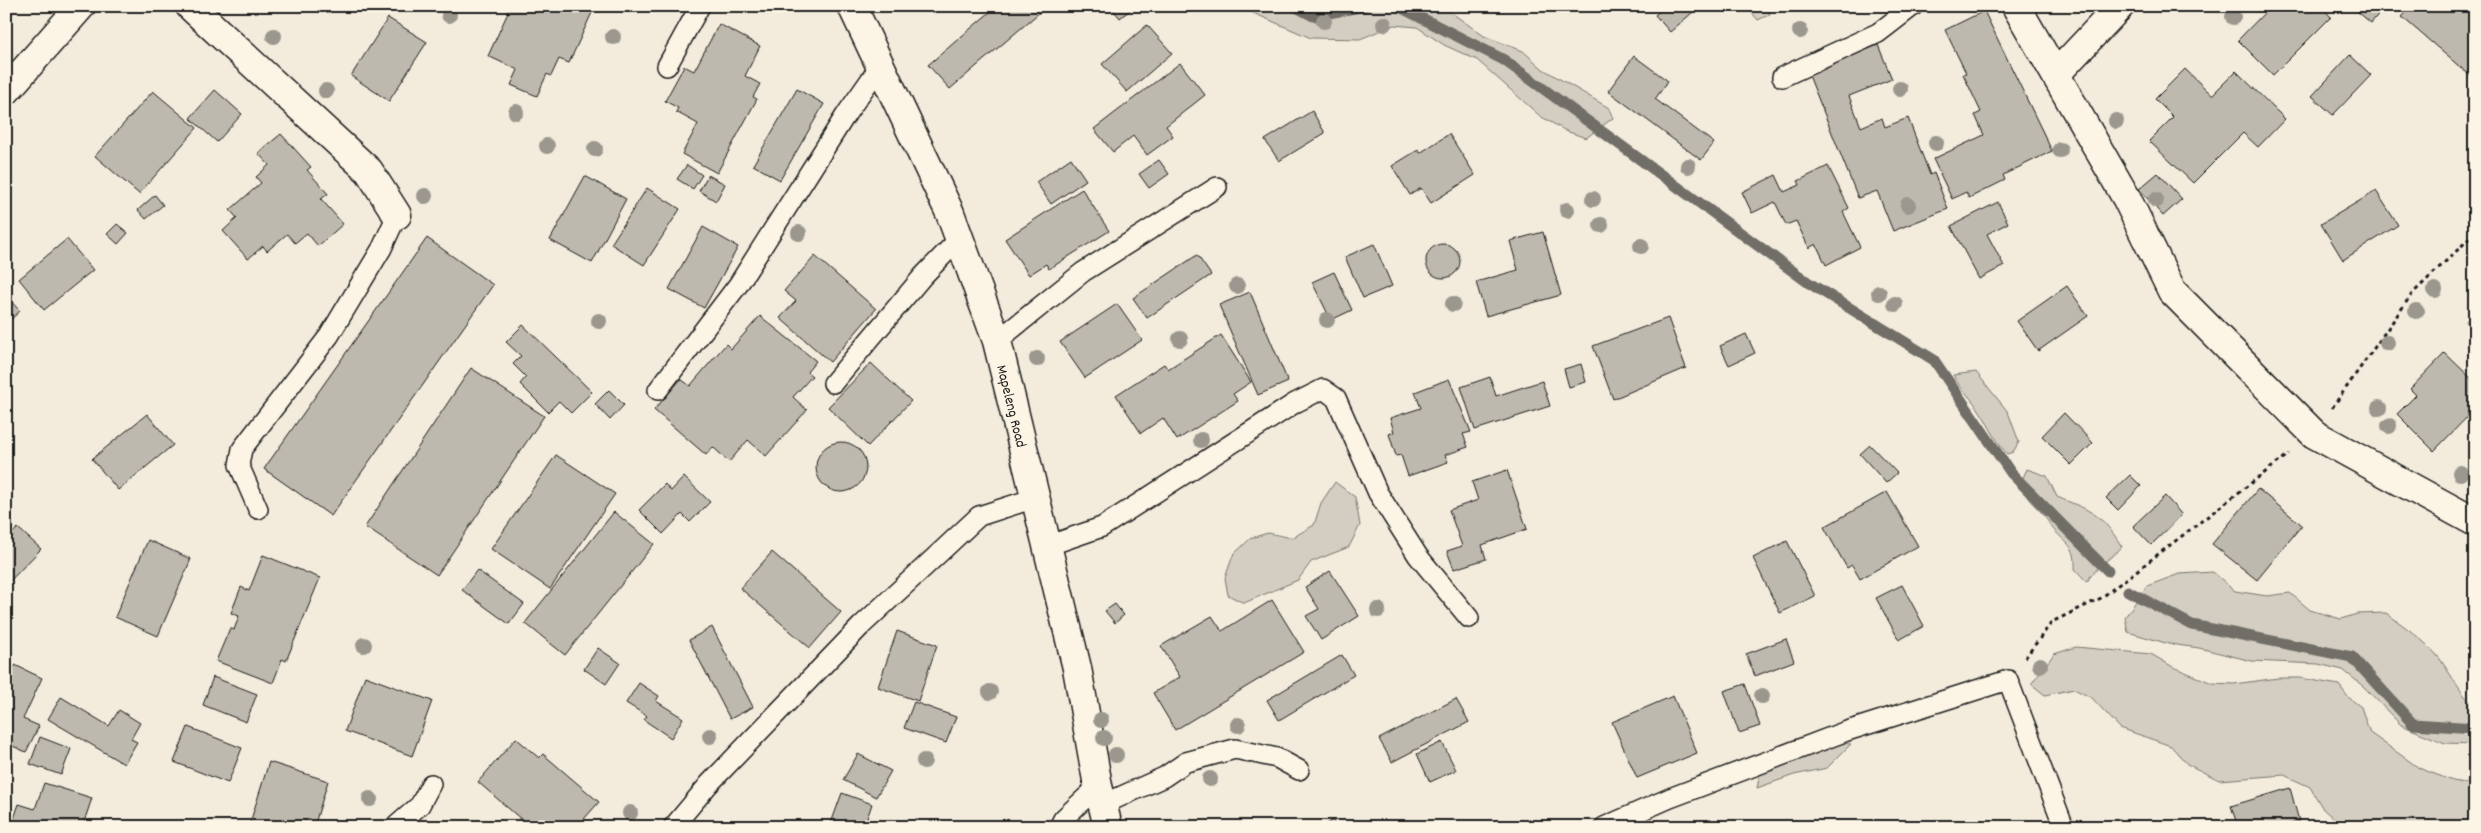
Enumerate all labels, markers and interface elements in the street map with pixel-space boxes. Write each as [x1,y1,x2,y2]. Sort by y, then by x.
street label: Mapeleng Road [989,363,1031,450]

